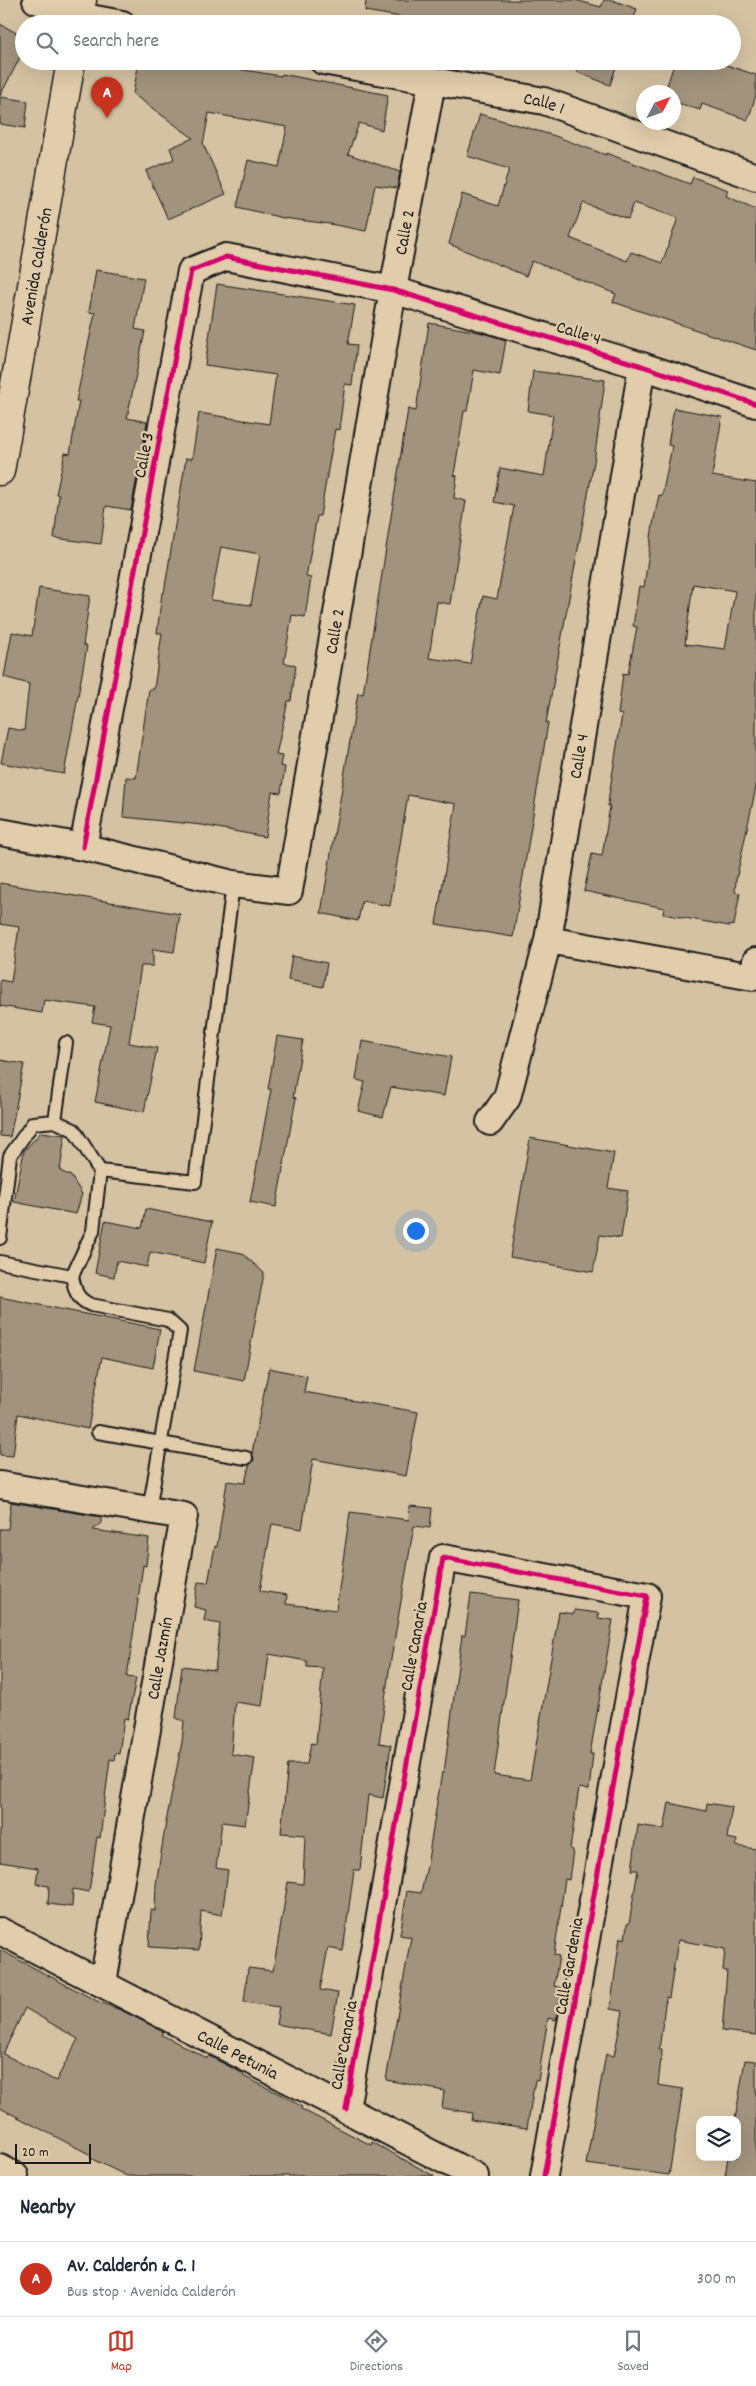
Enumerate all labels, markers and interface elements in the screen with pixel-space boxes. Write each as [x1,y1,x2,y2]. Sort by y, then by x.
search box [15,15,741,70]
icon: search [33,29,61,57]
text: Search here [73,29,159,56]
pin: A [91,77,123,118]
north arrow [636,85,681,130]
street label: Calle 1 [521,87,568,122]
street label: Avenida Calderón [15,206,60,327]
street label: Calle 2 [390,208,423,258]
street label: Calle 4 [553,316,604,353]
street label: Calle 3 [129,431,162,480]
street label: Calle 2 [320,607,353,656]
street label: Calle 4 [565,732,597,781]
your location [403,1218,429,1244]
street label: Calle Canaria [395,1599,436,1693]
street label: Calle Jazmín [142,1615,181,1702]
street label: Calle Gardenia [550,1915,591,2017]
street label: Calle Canaria [325,1998,366,2092]
street label: Calle Petunia [192,2025,283,2088]
map controls [696,2116,741,2161]
button: layers [696,2116,741,2161]
scale bar [15,2141,91,2164]
text: 20 m [22,2143,49,2163]
text: Nearby [20,2194,75,2224]
text: Av. Calderón & C. 1 [67,2254,195,2281]
text: A [32,2268,40,2291]
text: 300 m [697,2268,736,2291]
text: Bus stop · Avenida Calderón [67,2281,236,2304]
tab: Map [107,2327,135,2377]
tab: Directions [350,2327,403,2377]
tab: Saved [617,2327,649,2377]

